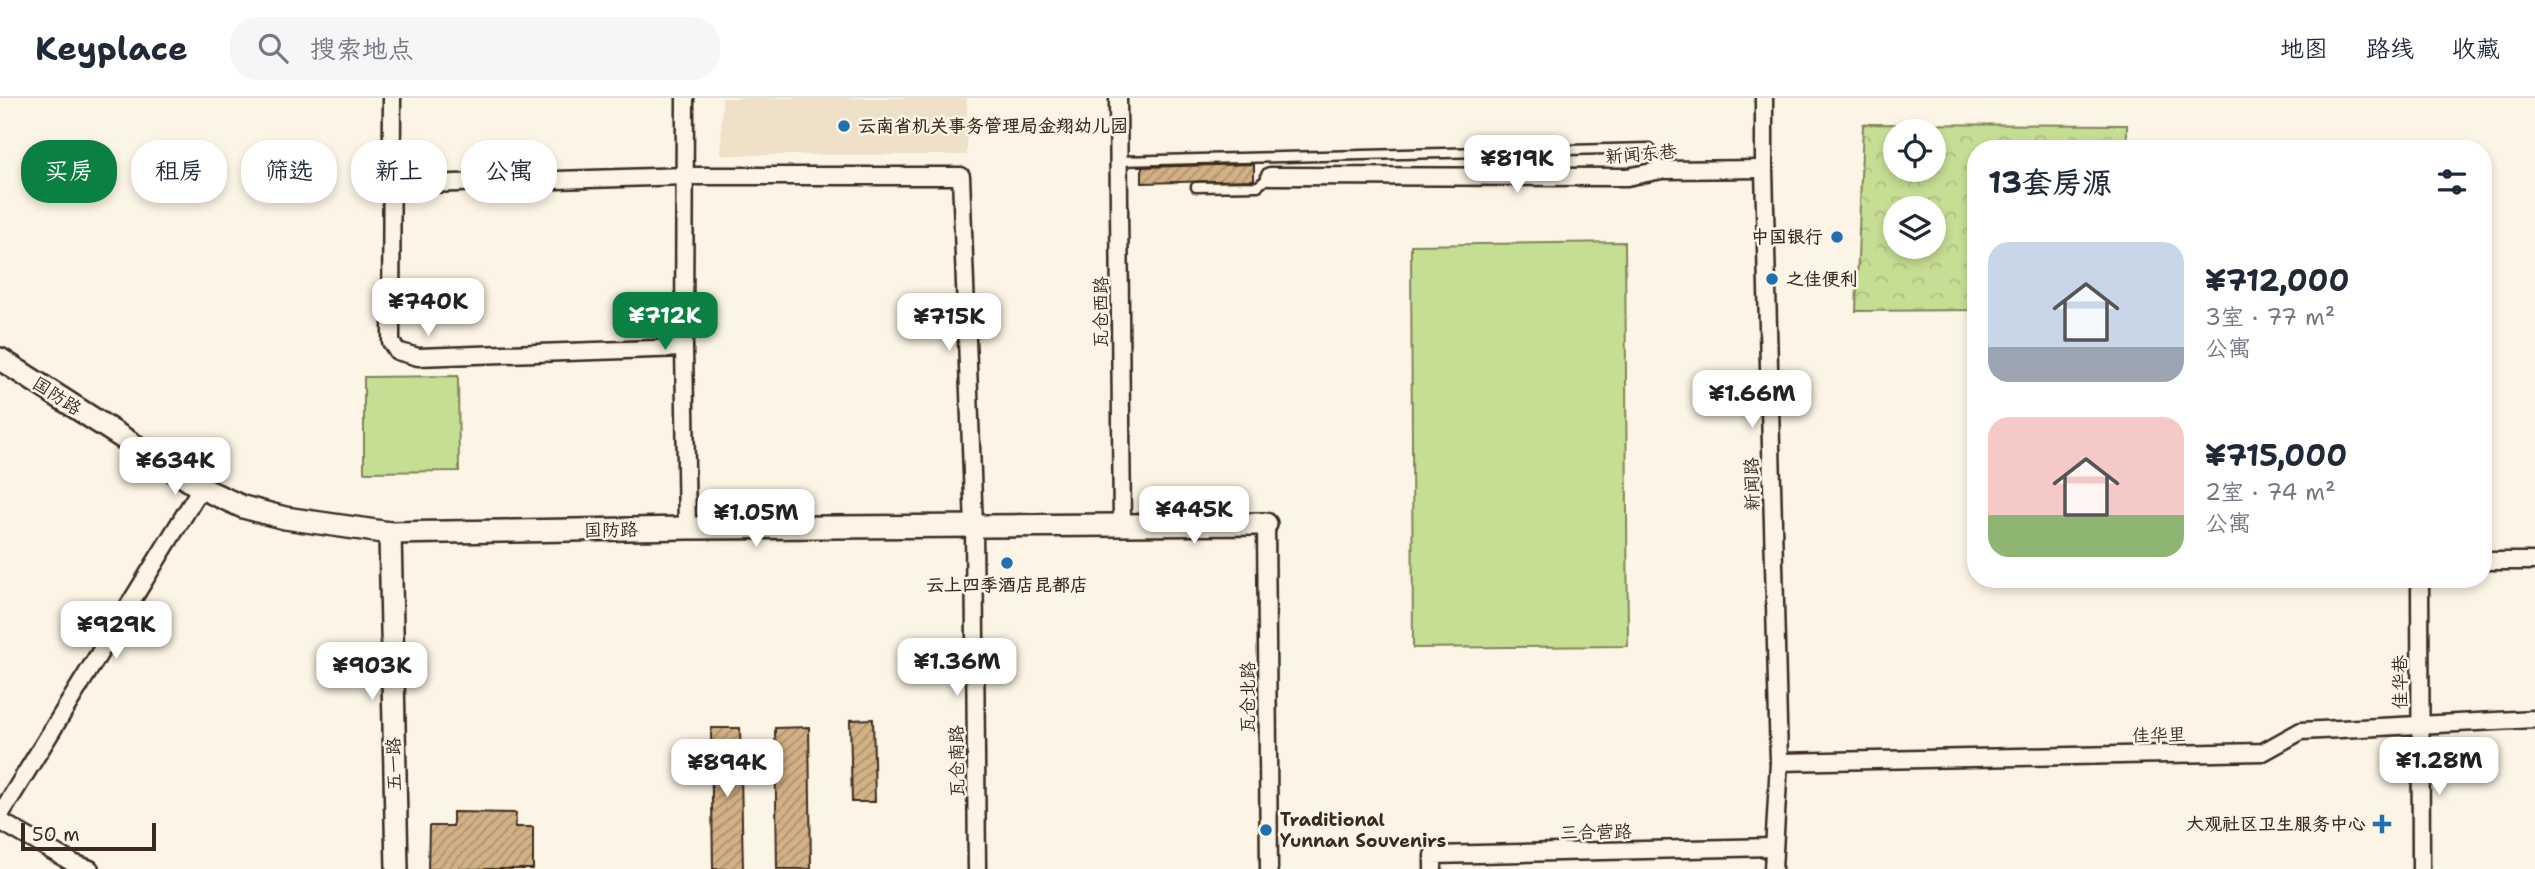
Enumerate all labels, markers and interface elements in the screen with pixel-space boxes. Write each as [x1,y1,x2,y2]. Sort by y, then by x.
search box [230,17,720,80]
text: Keyplace [35,26,188,71]
icon: search [254,29,292,67]
text: 搜索地点 [310,31,414,66]
text: 地图 [2280,33,2328,65]
text: 路线 [2366,33,2414,65]
text: 收藏 [2452,33,2500,65]
place label: 云南省机关事务管理局金翔幼儿园 [858,114,1128,138]
marker: 云南省机关事务管理局金翔幼儿园 [836,118,852,134]
map controls [1883,119,1946,259]
button: locate [1883,119,1946,182]
pin: ¥819K [1468,136,1566,195]
street label: 新闻东巷 [1604,139,1678,169]
chip: 买房 [21,140,117,203]
chip: 租房 [131,140,227,203]
chip: 筛选 [241,140,337,203]
chip: 新上 [351,140,447,203]
chip: 公寓 [461,140,557,203]
text: ¥819K [1480,143,1554,173]
text: 13套房源 [1988,162,2112,203]
icon: filters [2433,163,2471,201]
button: layers [1883,196,1946,259]
place label: 中国银行 [1751,225,1823,249]
marker: 中国银行 [1829,229,1845,245]
text: ¥712,000 [2205,260,2350,301]
place label: 之佳便利 [1786,267,1858,291]
icon: home [2044,270,2128,354]
marker: 之佳便利 [1764,271,1780,287]
street label: 瓦仓西路 [1089,276,1113,348]
pin: ¥740K [379,278,477,338]
text: ¥740K [388,286,468,316]
pin: ¥712K [616,292,714,352]
pin: ¥715K [900,294,998,353]
text: ¥712K [629,300,701,330]
text: ¥715K [913,301,985,331]
text: 3室 · 77 m² [2205,302,2335,332]
text: 公寓 [2205,333,2251,363]
pin: ¥1.66M [1695,370,1809,430]
street label: 国防路 [28,371,86,421]
text: ¥1.66M [1708,378,1796,408]
text: ¥715,000 [2205,435,2347,476]
pin: ¥634K [126,438,224,497]
text: ¥634K [135,445,215,475]
icon: home [2044,445,2128,529]
street label: 新闻路 [1740,457,1764,511]
text: 2室 · 74 m² [2205,477,2336,507]
pin: ¥445K [1145,486,1243,546]
pin: ¥1.05M [699,490,813,549]
text: ¥445K [1155,494,1233,524]
text: ¥1.05M [713,497,799,527]
text: 公寓 [2205,508,2251,538]
street label: 国防路 [584,518,638,542]
marker: 云上四季酒店昆都店 [999,555,1015,571]
place label: 云上四季酒店昆都店 [926,573,1088,597]
pin: ¥929K [67,602,165,661]
text: ¥929K [77,609,155,639]
pin: ¥1.36M [900,638,1014,698]
pin: ¥903K [323,642,421,702]
text: ¥1.36M [913,646,1001,676]
text: ¥903K [332,650,412,680]
street label: 佳华巷 [2388,655,2412,709]
street label: 瓦仓北路 [1236,661,1260,733]
street label: 佳华里 [2132,723,2186,747]
street label: 瓦仓南路 [944,725,970,797]
street label: 五一路 [382,737,406,791]
pin: ¥1.28M [2382,738,2496,797]
pin: ¥894K [678,740,776,799]
text: ¥1.28M [2395,745,2483,775]
text: ¥894K [687,747,767,777]
place label: Traditional Yunnan Souvenirs [1280,808,1446,853]
place label: 大观社区卫生服务中心 [2186,812,2366,836]
marker: 大观社区卫生服务中心 [2372,814,2392,834]
street label: 三合营路 [1560,819,1632,845]
scale bar [21,820,156,852]
text: 50 m [32,822,80,847]
marker: Traditional Yunnan Souvenirs [1258,822,1274,838]

